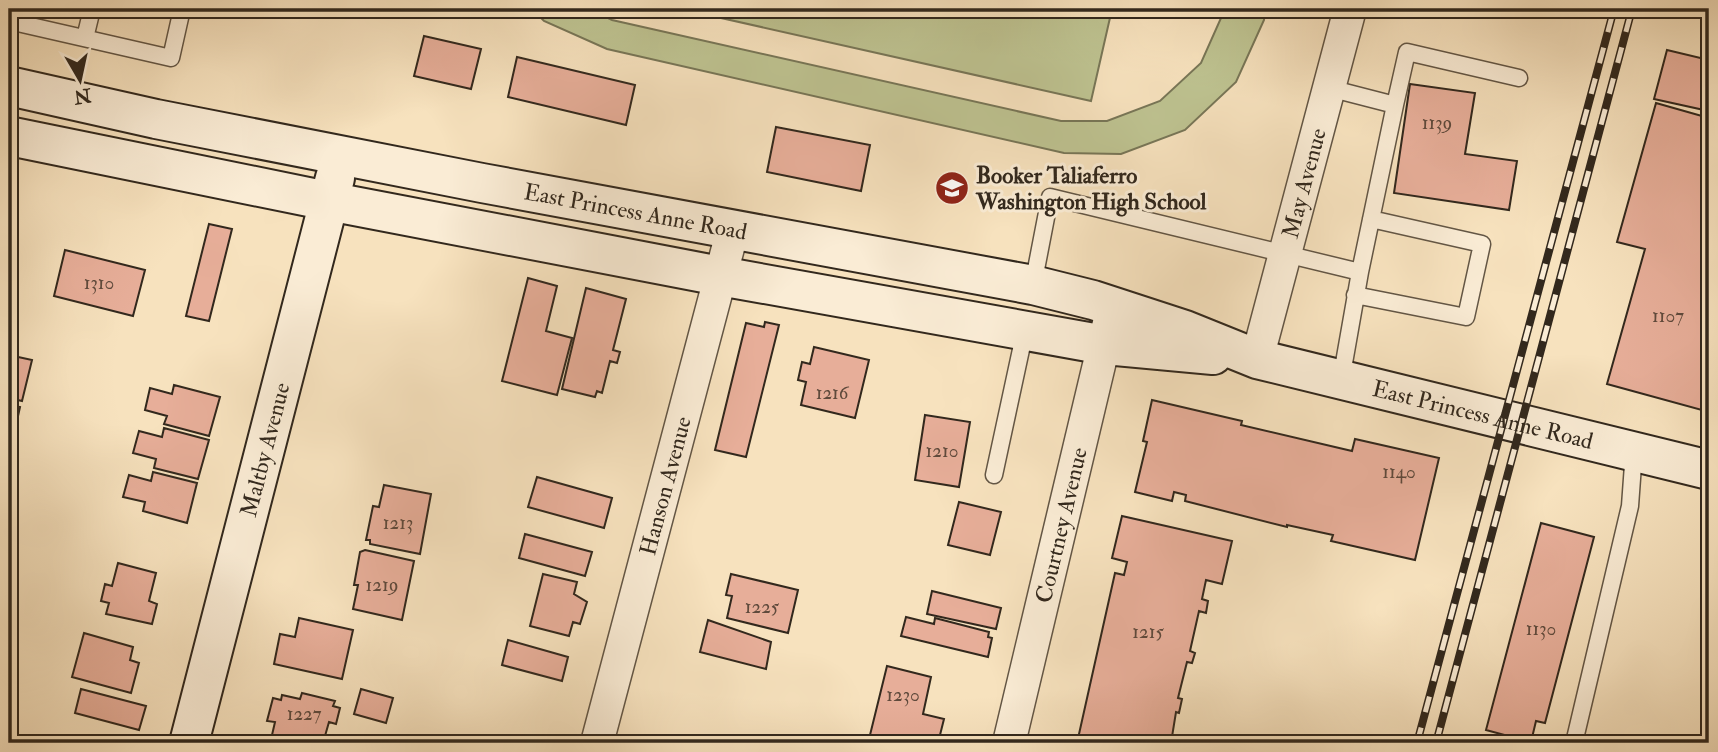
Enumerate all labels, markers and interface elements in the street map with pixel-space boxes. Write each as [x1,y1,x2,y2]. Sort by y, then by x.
north arrow [46,46,116,116]
text: N [71,82,94,109]
house number: 1139 [1422,111,1452,135]
street label: May Avenue [1275,124,1332,241]
place label: Booker Taliaferro Washington High School [975,161,1208,217]
school or university icon: Booker Taliaferro Washington High School [933,169,971,207]
street label: East Princess Anne Road [522,177,749,246]
house number: 1310 [84,271,114,295]
house number: 1107 [1652,304,1684,328]
street label: East Princess Anne Road [1369,373,1596,456]
street label: Maltby Avenue [234,379,296,520]
house number: 1216 [816,381,850,405]
street label: Hanson Avenue [633,413,697,558]
house number: 1210 [926,439,958,463]
street label: Courtney Avenue [1028,444,1093,606]
house number: 1140 [1382,460,1416,484]
house number: 1213 [383,511,413,535]
house number: 1219 [366,573,398,597]
house number: 1225 [745,595,780,619]
house number: 1130 [1526,617,1556,641]
house number: 1215 [1132,620,1164,644]
house number: 1230 [886,683,920,707]
house number: 1227 [287,702,322,726]

